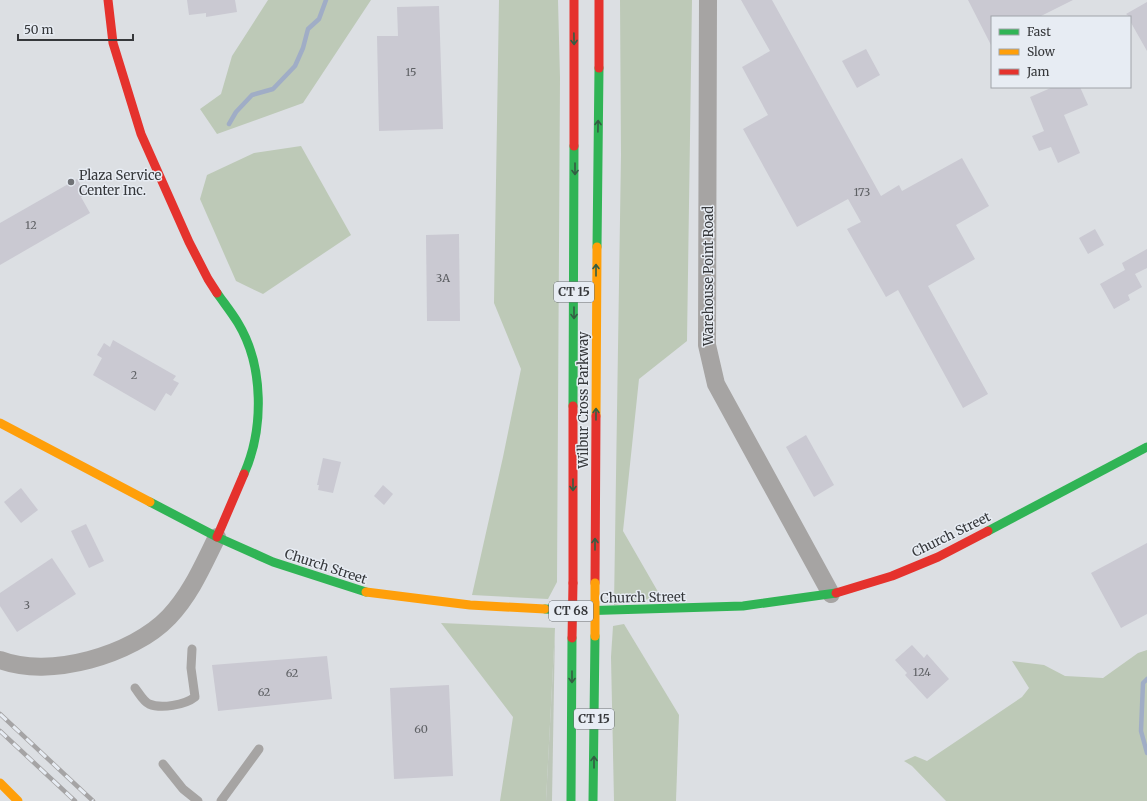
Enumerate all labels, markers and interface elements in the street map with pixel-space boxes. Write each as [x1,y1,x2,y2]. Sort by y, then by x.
scale bar [18,16,133,42]
legend [991,16,1131,88]
text: 50 m [24,22,53,37]
text: Fast [1027,24,1051,39]
one-way arrow [570,32,578,45]
text: Slow [1027,44,1056,59]
text: Jam [1026,64,1050,79]
house number: 15 [405,65,417,79]
one-way arrow [594,120,602,133]
one-way arrow [571,162,579,175]
place label: Plaza Service Center Inc. [79,167,161,199]
marker: Plaza Service Center Inc. [66,177,76,187]
house number: 173 [854,185,870,199]
street label: Warehouse Point Road [700,206,717,347]
house number: 12 [25,218,37,232]
one-way arrow [592,264,600,277]
house number: 3A [436,271,450,285]
road number: CT 15 [554,282,594,302]
one-way arrow [570,306,578,319]
street label: Wilbur Cross Parkway [575,331,592,470]
house number: 2 [131,368,137,382]
one-way arrow [592,408,600,421]
one-way arrow [569,478,577,491]
street label: Church Street [909,508,993,561]
one-way arrow [591,538,599,551]
street label: Church Street [283,545,369,588]
street label: Church Street [600,588,686,607]
house number: 3 [24,598,30,612]
road number: CT 68 [549,601,593,621]
house number: 124 [913,665,931,679]
house number: 62 [286,666,298,680]
one-way arrow [568,670,576,683]
house number: 62 [258,685,270,699]
road number: CT 15 [574,709,614,729]
house number: 60 [414,722,428,736]
one-way arrow [590,756,598,769]

